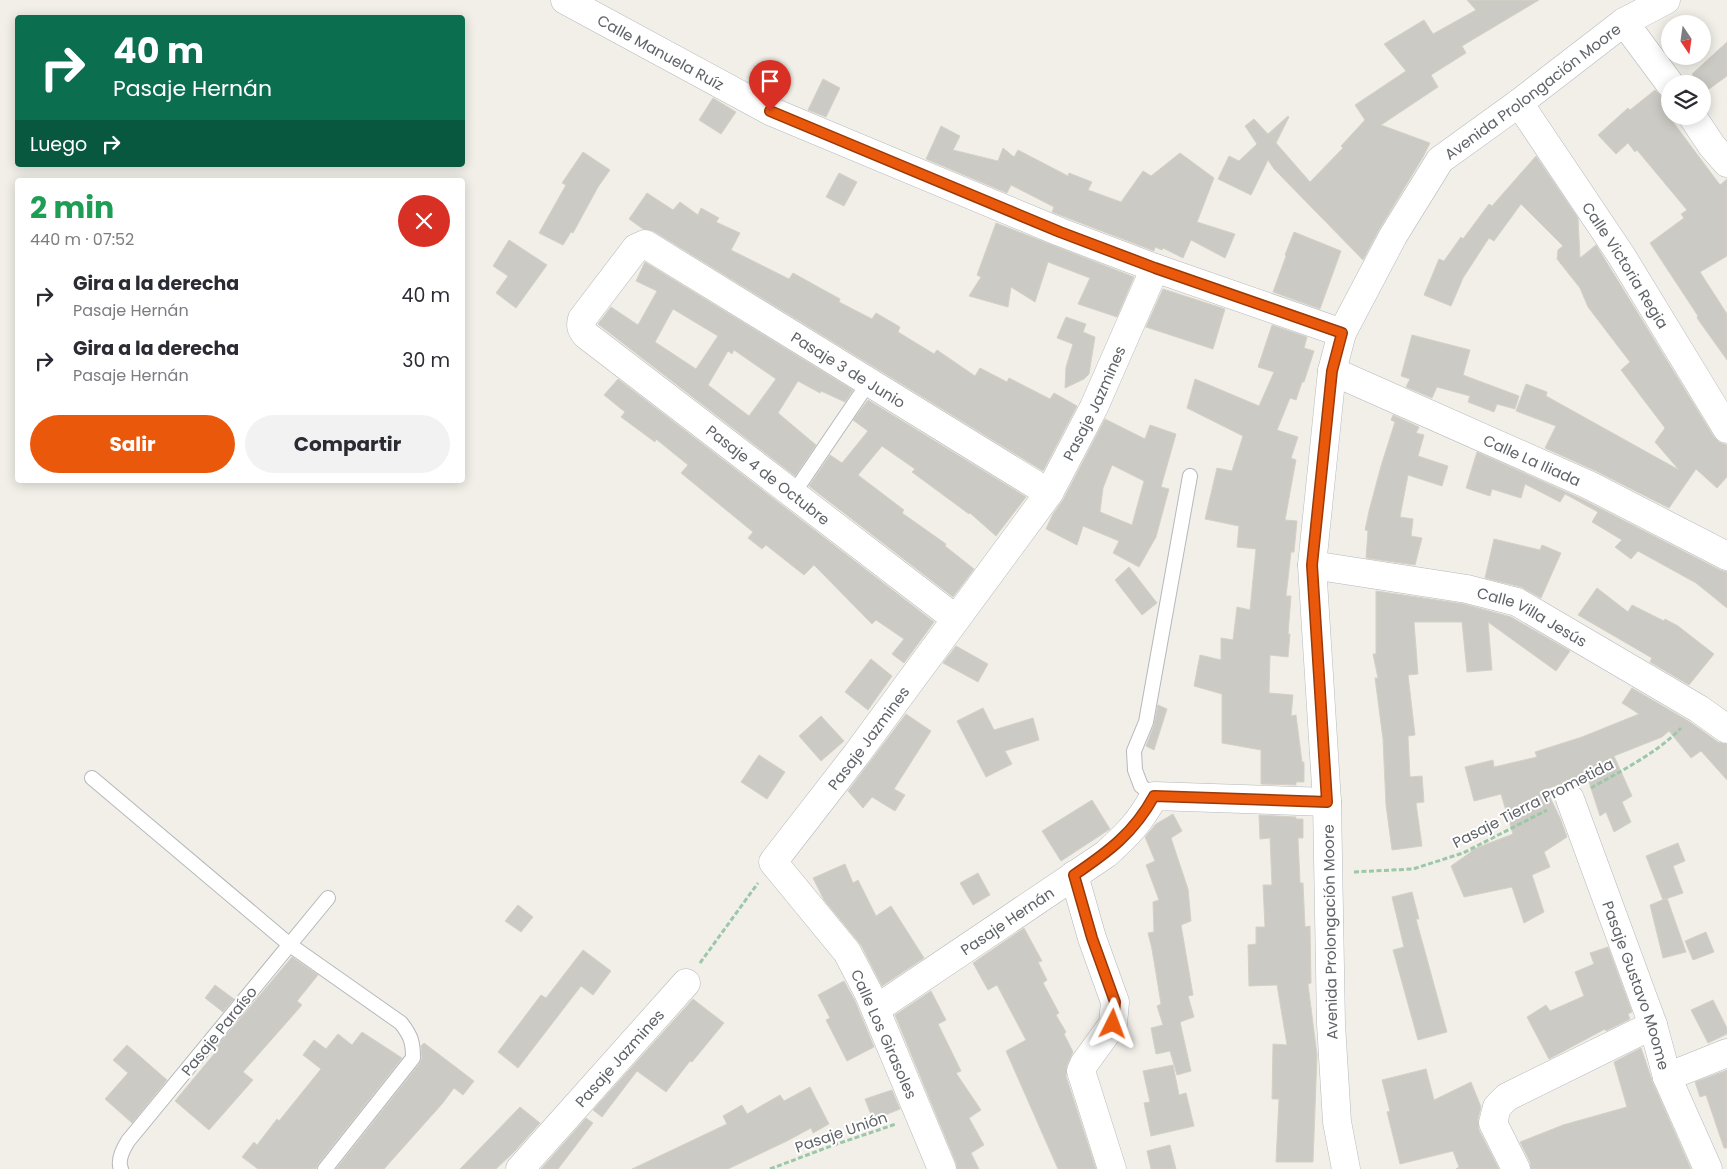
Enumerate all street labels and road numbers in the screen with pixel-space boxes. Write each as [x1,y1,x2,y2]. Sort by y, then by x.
street label: Calle Manuela Ruíz [594,9,728,95]
street label: Avenida Prolongación Moore [1440,18,1625,164]
street label: Calle Victoria Regia [1578,197,1674,332]
street label: Pasaje 3 de Junio [787,326,910,413]
street label: Pasaje Jazmines [1057,342,1130,464]
street label: Pasaje 4 de Octubre [702,420,834,530]
street label: Calle La Iliada [1480,429,1584,491]
street label: Calle Villa Jesús [1475,582,1591,652]
street label: Pasaje Jazmines [822,682,914,794]
street label: Pasaje Tierra Prometida [1449,753,1617,853]
street label: Avenida Prolongación Moore [1318,824,1342,1040]
street label: Pasaje Hernán [956,882,1058,960]
street label: Pasaje Gustavo Moome [1598,898,1675,1072]
street label: Calle Los Girasoles [846,966,922,1102]
street label: Pasaje Paraíso [176,982,262,1080]
street label: Pasaje Jazmines [570,1004,669,1111]
street label: Pasaje Unión [792,1106,890,1158]

